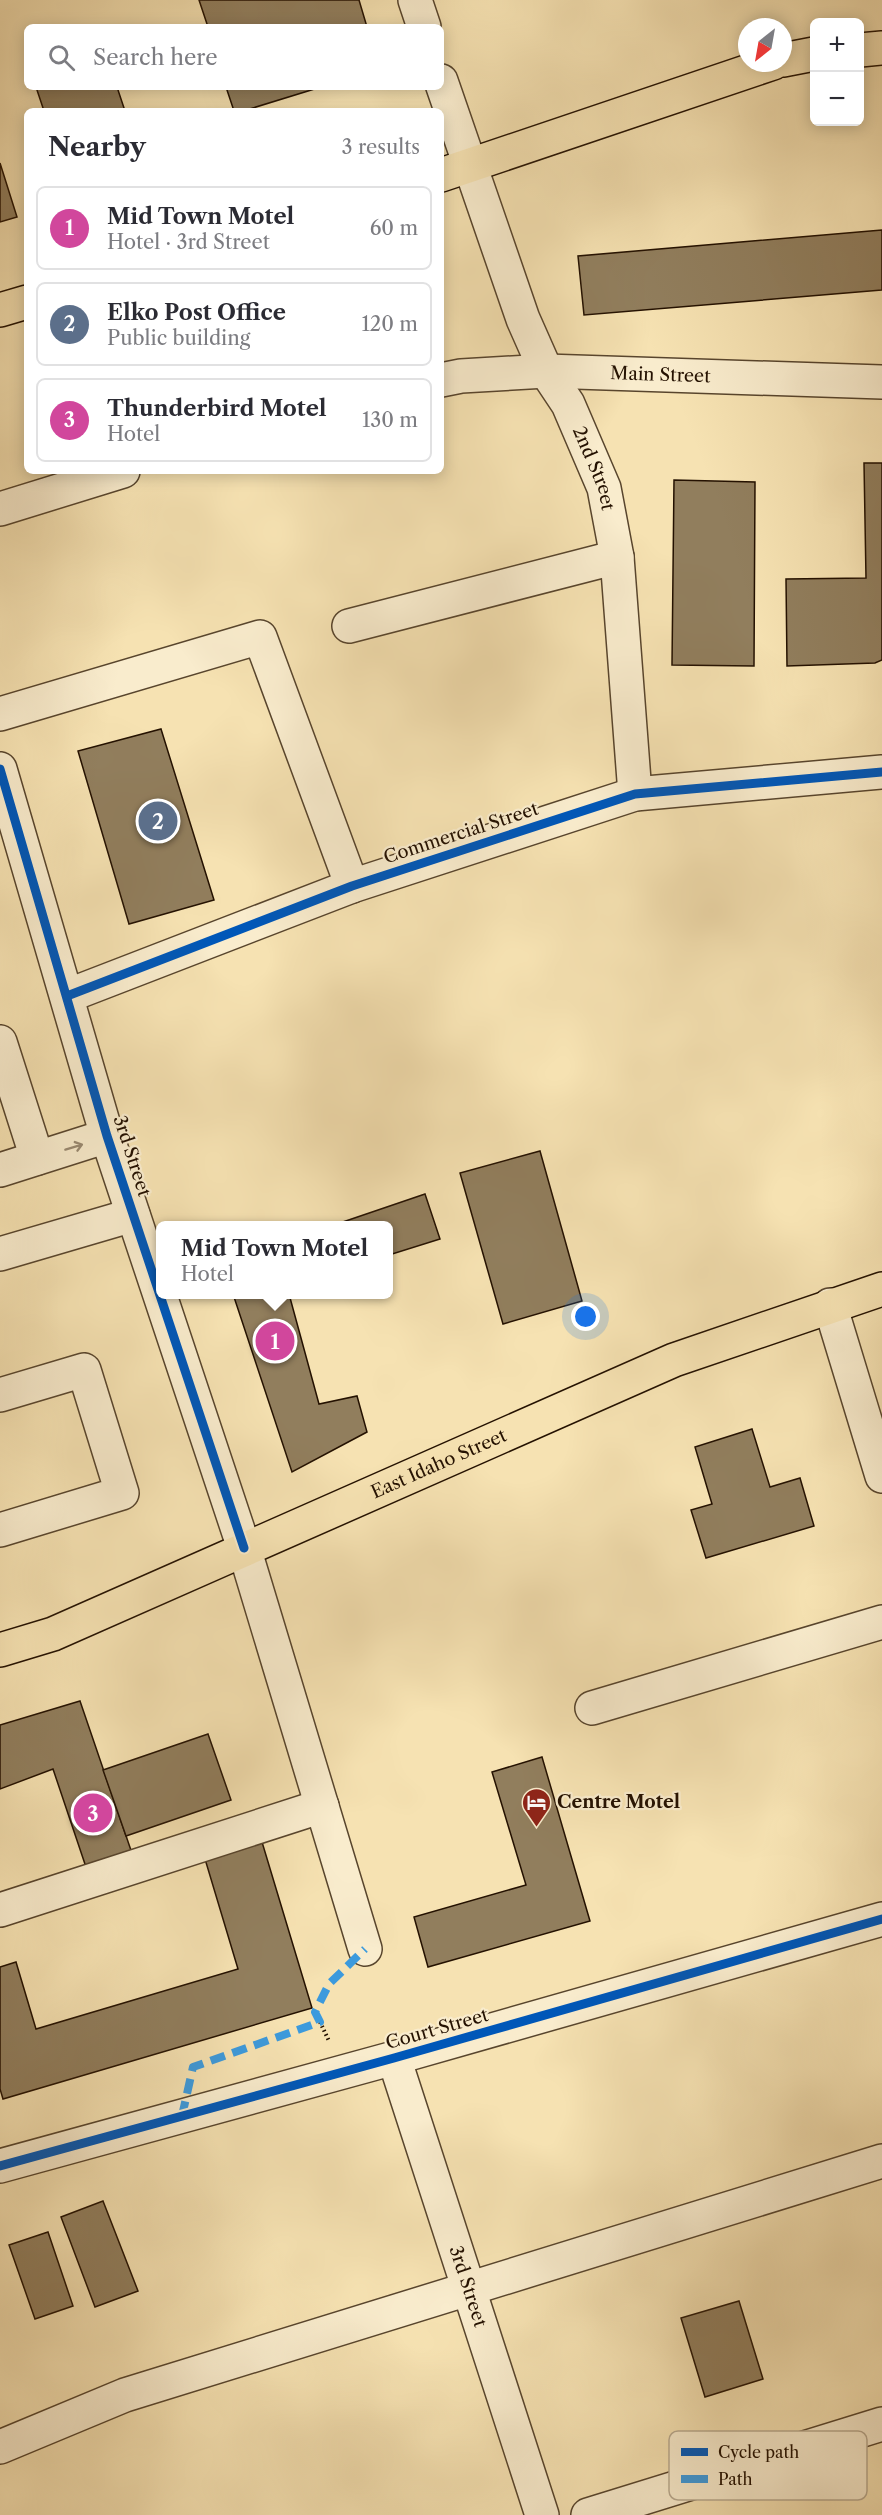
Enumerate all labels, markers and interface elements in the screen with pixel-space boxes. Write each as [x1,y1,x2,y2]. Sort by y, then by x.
north arrow [738,18,792,72]
map controls [810,18,864,126]
button: + [810,18,864,72]
search box [24,24,444,90]
icon: search [45,41,78,74]
text: Search here [93,44,218,71]
button: − [810,72,864,126]
text: Nearby [48,131,146,163]
text: 3 results [342,135,420,159]
text: Mid Town Motel [107,203,294,230]
text: 1 [65,216,74,240]
text: 60 m [370,216,418,240]
text: Hotel · 3rd Street [107,230,270,254]
text: Elko Post Office [107,299,286,326]
text: 2 [64,312,75,336]
text: 120 m [361,312,418,336]
text: Public building [107,326,250,350]
street label: Main Street [610,362,711,387]
text: Thunderbird Motel [107,395,327,422]
text: 3 [64,408,75,432]
text: 130 m [362,408,418,432]
text: Hotel [107,422,160,446]
street label: 2nd Street [568,423,619,513]
street label: Commercial Street [381,797,542,868]
pin: 2 [138,798,178,844]
street label: 3rd Street [109,1113,156,1200]
one-way arrow [64,1141,83,1152]
popup [156,1221,393,1299]
text: Mid Town Motel [181,1235,368,1262]
text: Hotel [181,1262,234,1286]
your location [571,1302,600,1331]
pin: 1 [256,1318,294,1364]
street label: East Idaho Street [368,1424,511,1503]
hotel icon: Centre Motel [520,1786,552,1828]
pin: 3 [74,1790,112,1836]
place label: Centre Motel [557,1791,680,1813]
street label: Court Street [383,2004,491,2054]
street label: 3rd Street [445,2243,492,2330]
legend [669,2431,867,2500]
text: Cycle path [718,2442,799,2462]
text: Path [718,2469,752,2489]

